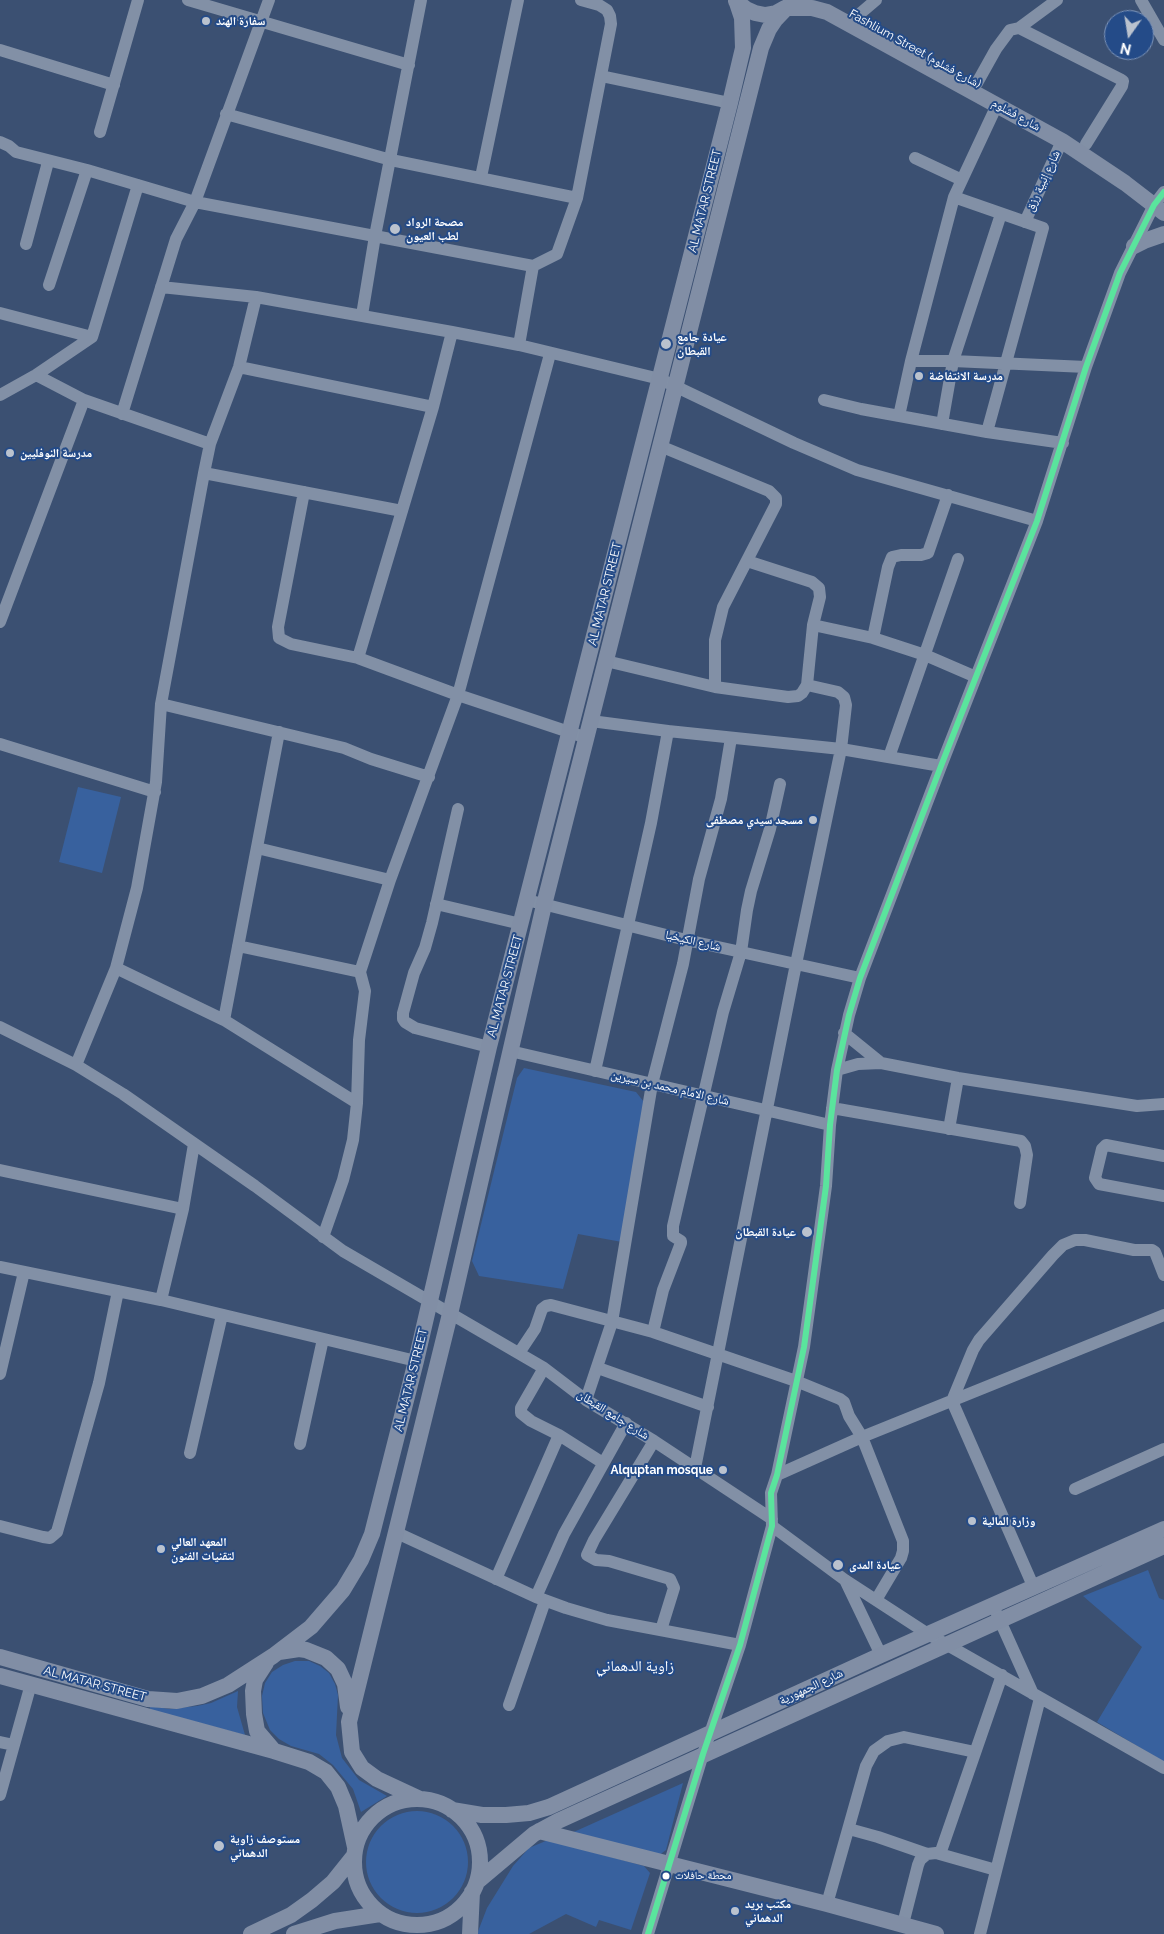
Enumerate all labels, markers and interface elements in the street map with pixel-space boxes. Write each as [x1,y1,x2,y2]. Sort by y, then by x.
street label: Fashlium Street (شارع فشلوم) [846,7,984,91]
north arrow [1104,10,1154,60]
place label: سفارة الهند [216,14,265,28]
marker: سفارة الهند [200,15,212,27]
text: N [1119,40,1133,58]
street label: شارع فشلوم [989,96,1043,134]
street label: AL MATAR STREET [685,148,725,254]
street label: شارع إنبية رزق [1023,148,1063,214]
place label: مصحة الرواد لطب العيون [406,215,464,243]
marker: مصحة الرواد لطب العيون [388,222,402,236]
place label: عيادة جامع القبطان [677,330,727,358]
marker: عيادة جامع القبطان [659,337,673,351]
place label: مدرسة الانتفاضة [929,369,1003,383]
marker: مدرسة الانتفاضة [913,370,925,382]
place label: مدرسة النوفليين [20,446,92,460]
marker: مدرسة النوفليين [4,447,16,459]
street label: AL MATAR STREET [585,541,625,647]
place label: مسجد سيدي مصطفى [706,813,803,827]
marker: مسجد سيدي مصطفى [807,814,819,826]
street label: شارع الكيخيا [664,928,722,954]
street label: AL MATAR STREET [484,933,526,1039]
street label: شارع الامام محمد بن سيرين [609,1067,731,1109]
place label: عيادة القبطان [735,1225,796,1239]
marker: عيادة القبطان [800,1225,814,1239]
street label: AL MATAR STREET [391,1327,431,1433]
street label: شارع جامع القبطان [574,1387,652,1443]
place label: Alquptan mosque [610,1463,713,1477]
marker: Alquptan mosque [717,1464,729,1476]
place label: وزارة المالية [982,1514,1035,1528]
marker: وزارة المالية [966,1515,978,1527]
place label: المعهد العالي لتقنيات الفنون [171,1535,234,1563]
marker: المعهد العالي لتقنيات الفنون [155,1543,167,1555]
marker: عيادة المدى [831,1558,845,1572]
place label: عيادة المدى [849,1558,901,1572]
district label: زاوية الدهماني [596,1657,674,1675]
street label: AL MATAR STREET [42,1663,148,1705]
street label: شارع الجمهورية [777,1666,845,1708]
place label: مستوصف زاوية الدهماني [230,1832,300,1860]
marker: مستوصف زاوية الدهماني [212,1839,226,1853]
place label: محطة حافلات [675,1869,732,1883]
marker: محطة حافلات [661,1871,671,1881]
place label: مكتب بريد الدهماني [745,1897,791,1925]
marker: مكتب بريد الدهماني [729,1905,741,1917]

